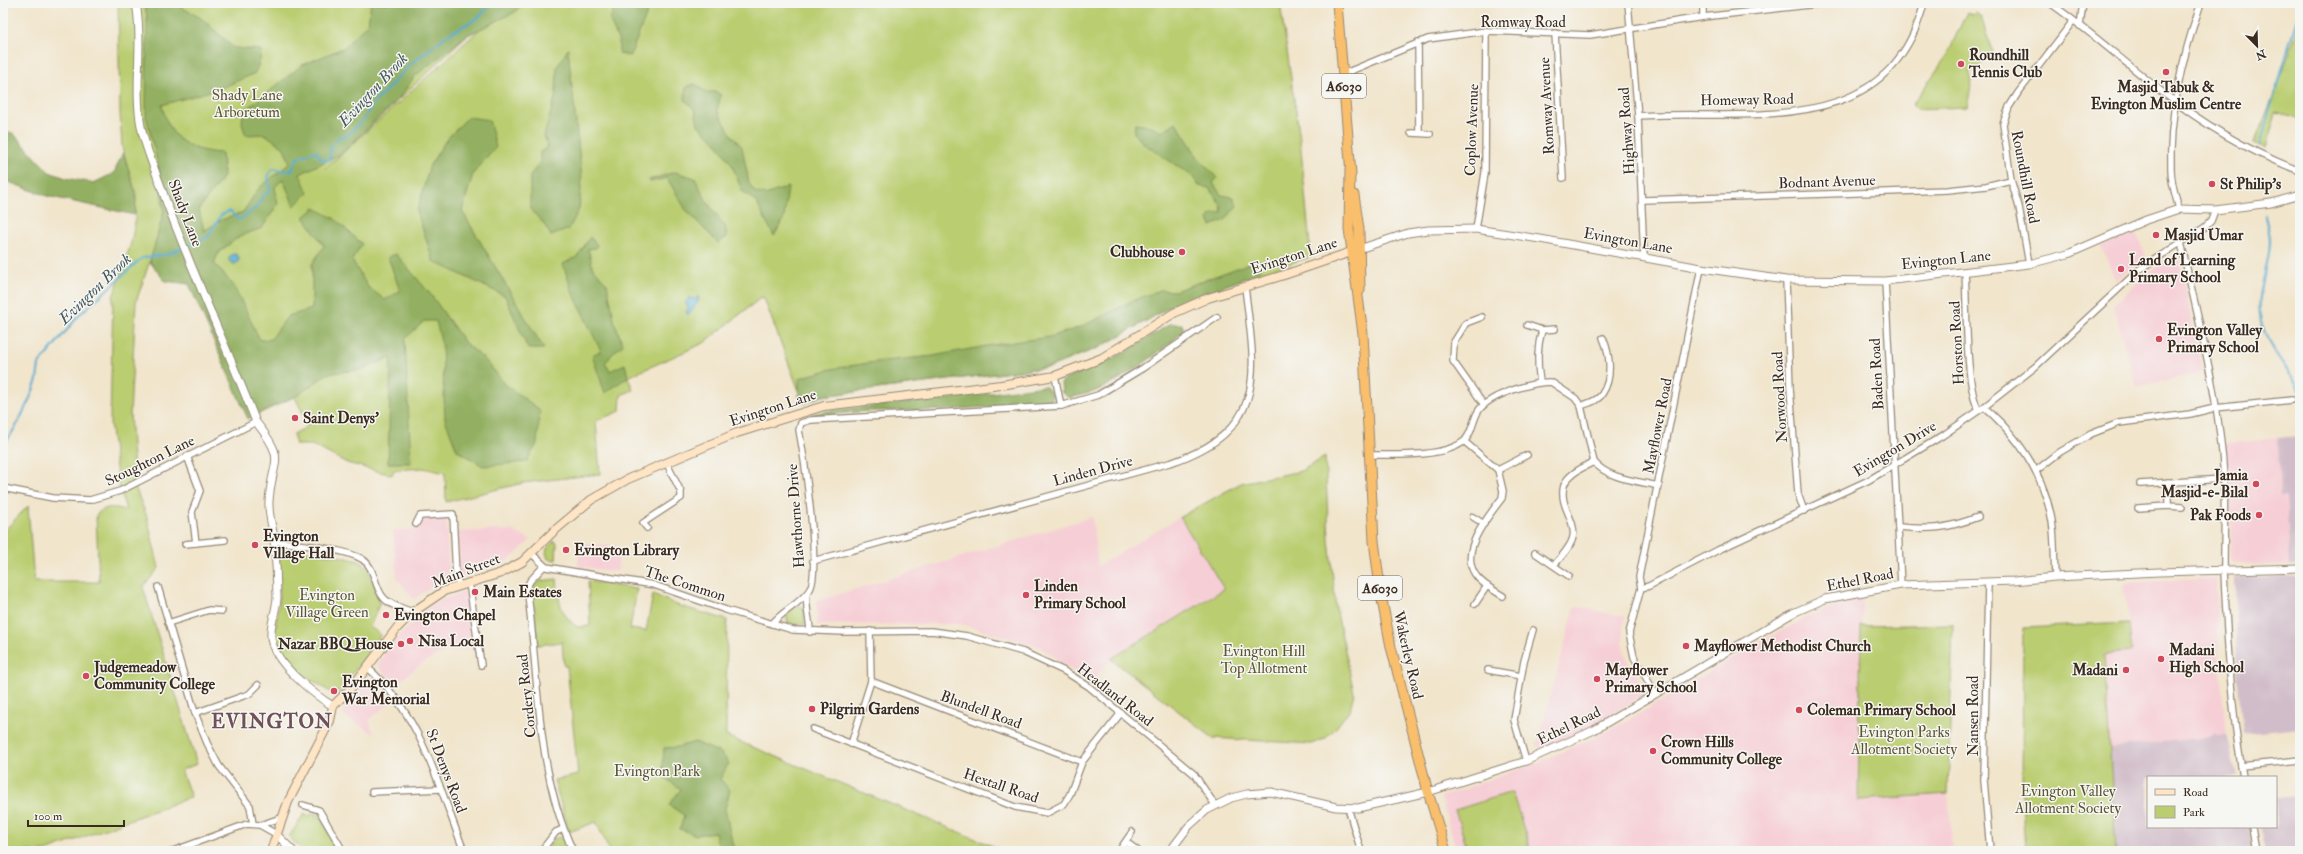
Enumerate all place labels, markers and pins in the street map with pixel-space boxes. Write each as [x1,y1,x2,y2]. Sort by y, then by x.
place label: Roundhill Tennis Club [1968,46,2043,82]
marker: Roundhill Tennis Club [1956,59,1966,69]
marker: Masjid Tabuk & Evington Muslim Centre [2161,67,2171,77]
place label: Masjid Tabuk & Evington Muslim Centre [2091,78,2242,115]
place label: St Philip's [2220,175,2281,195]
marker: St Philip's [2207,179,2217,189]
place label: Masjid Umar [2163,226,2244,245]
marker: Masjid Umar [2151,230,2161,240]
place label: Clubhouse [1110,243,1175,262]
marker: Clubhouse [1177,247,1187,257]
place label: Land of Learning Primary School [2129,251,2236,288]
marker: Land of Learning Primary School [2116,264,2126,274]
place label: Evington Valley Primary School [2167,321,2263,358]
marker: Evington Valley Primary School [2154,334,2164,344]
place label: Saint Denys' [303,409,379,429]
marker: Saint Denys' [290,413,300,423]
place label: Jamia Masjid-e-Bilal [2160,466,2249,502]
marker: Jamia Masjid-e-Bilal [2251,479,2261,489]
place label: Pak Foods [2190,506,2251,525]
marker: Pak Foods [2254,510,2264,520]
place label: Evington Village Hall [262,527,335,564]
marker: Evington Village Hall [250,540,260,550]
place label: Evington Library [574,541,680,561]
marker: Evington Library [561,545,571,555]
place label: Linden Primary School [1034,577,1126,614]
place label: Main Estates [482,583,562,602]
marker: Main Estates [470,587,480,597]
marker: Linden Primary School [1021,590,1031,600]
place label: Evington Chapel [394,606,496,626]
marker: Evington Chapel [381,610,391,620]
place label: Nisa Local [417,632,484,651]
place label: Nazar BBQ House [277,635,394,654]
marker: Nisa Local [405,636,415,646]
place label: Mayflower Methodist Church [1693,637,1871,657]
marker: Nazar BBQ House [396,639,406,649]
marker: Mayflower Methodist Church [1681,641,1691,651]
place label: Madani High School [2168,641,2244,678]
marker: Madani High School [2156,654,2166,664]
place label: Judgemeadow Community College [93,658,216,695]
place label: Mayflower Primary School [1604,661,1697,698]
place label: Madani [2071,661,2118,680]
marker: Madani [2121,665,2131,675]
marker: Judgemeadow Community College [81,671,91,681]
place label: Evington War Memorial [341,673,430,709]
marker: Mayflower Primary School [1592,674,1602,684]
marker: Evington War Memorial [329,686,339,696]
place label: Pilgrim Gardens [820,700,919,720]
place label: Coleman Primary School [1807,701,1956,721]
marker: Pilgrim Gardens [807,704,817,714]
marker: Coleman Primary School [1794,705,1804,715]
place label: Crown Hills Community College [1661,733,1783,770]
marker: Crown Hills Community College [1648,746,1658,756]

